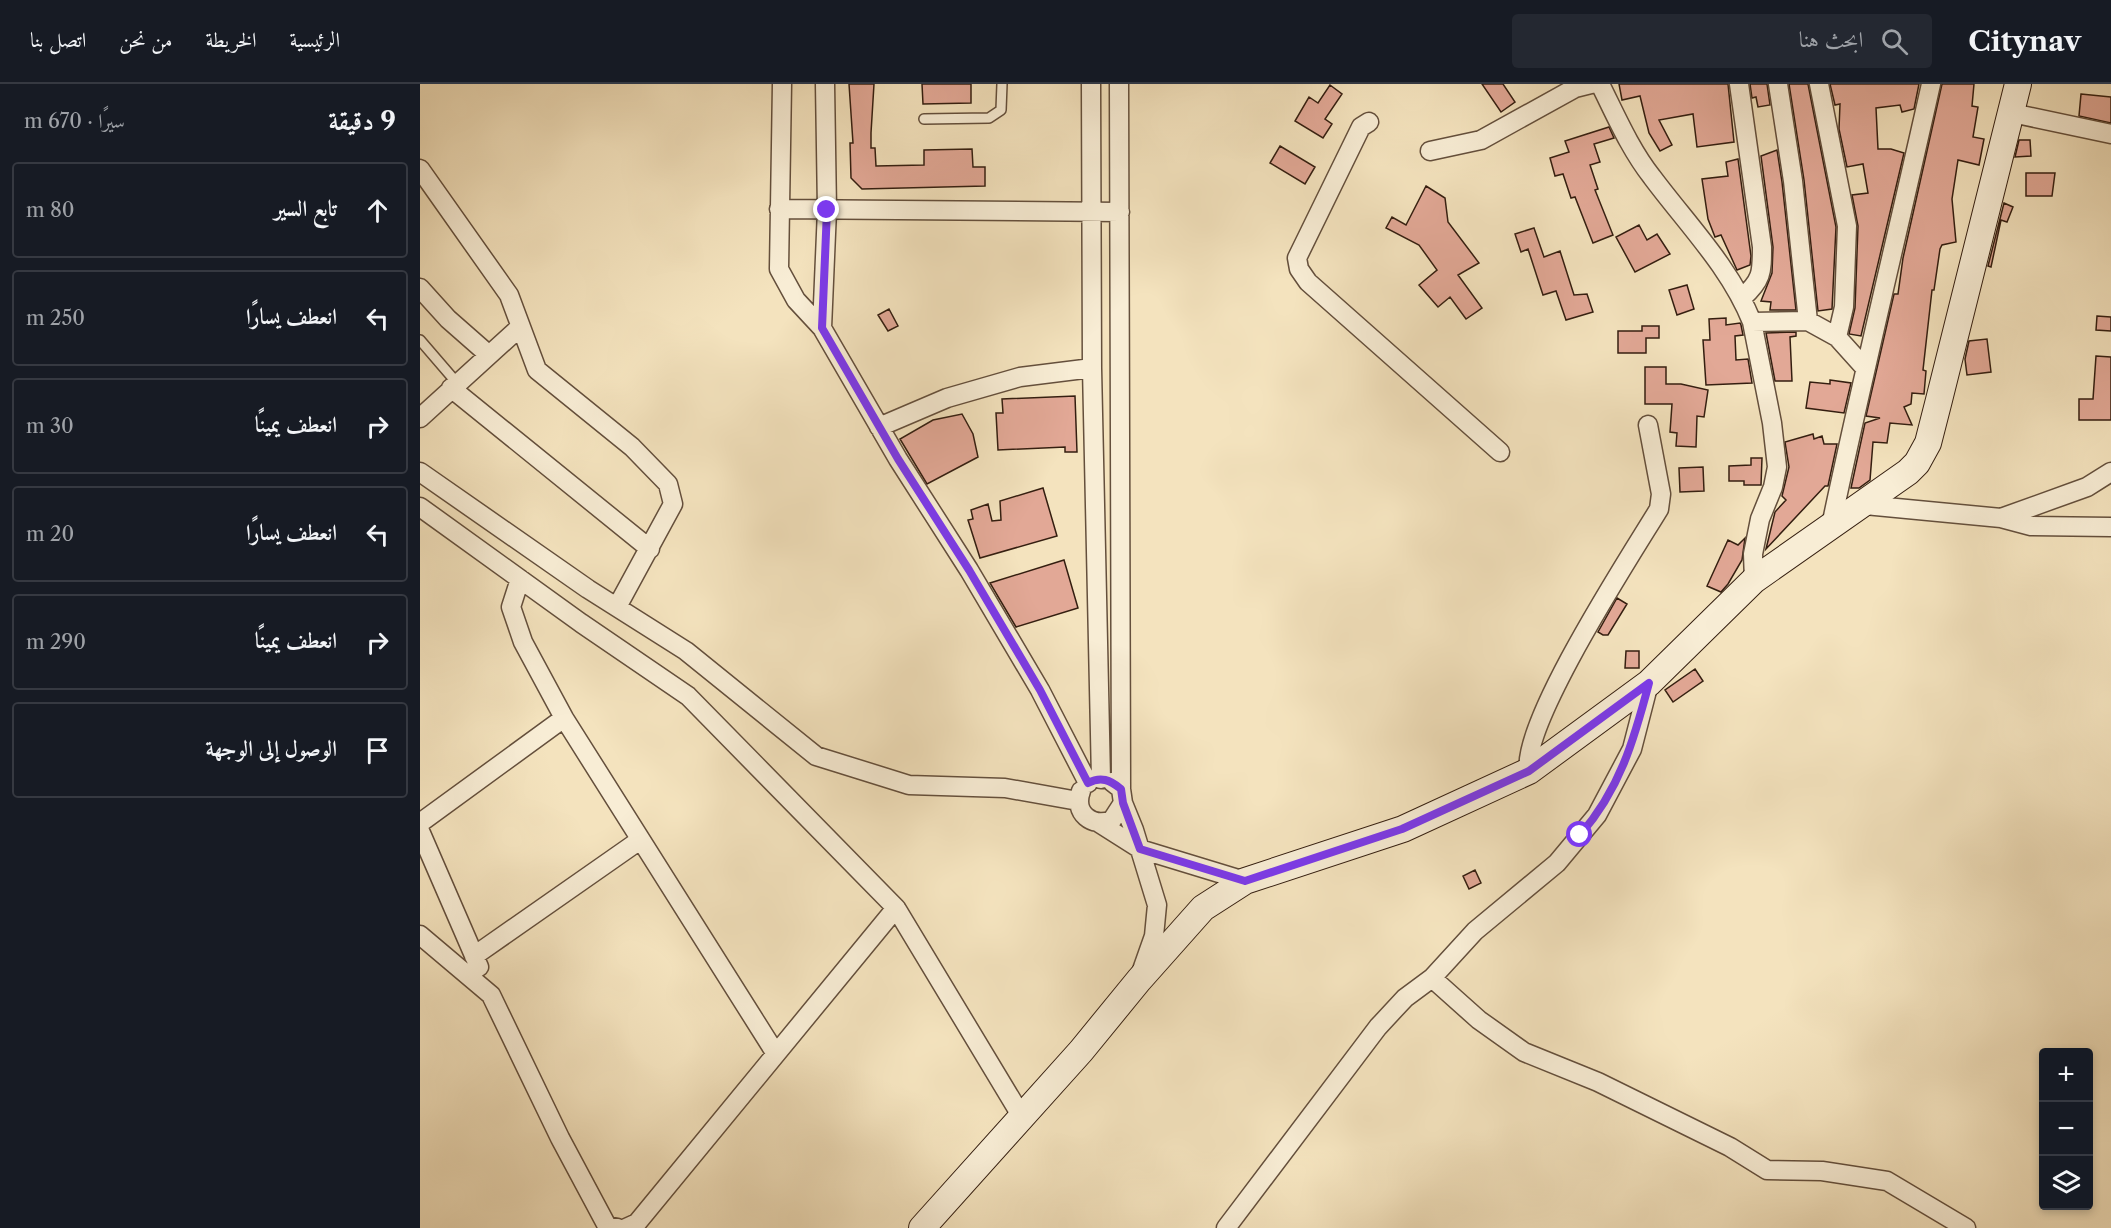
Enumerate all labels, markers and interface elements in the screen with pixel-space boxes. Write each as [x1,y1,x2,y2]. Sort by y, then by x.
search box [1512,14,1932,68]
text: Citynav [1968,24,2081,58]
icon: search [1878,25,1911,58]
text: ابحث هنا [1799,26,1863,53]
text: اتصل بنا [30,27,86,52]
text: من نحن [119,27,172,52]
text: الخريطة [205,27,257,52]
text: الرئيسية [290,27,340,52]
text: 9 دقيقة [329,105,396,137]
text: سيرًا · 670 m [24,109,125,133]
icon: ahead [361,194,394,227]
text: تابع السير [274,195,337,222]
route end [813,196,839,222]
text: 80 m [26,198,75,222]
icon: left [361,302,394,335]
text: انعطف يسارًا [246,303,337,330]
text: 250 m [26,306,85,330]
icon: right [361,410,394,443]
text: انعطف يمينًا [255,411,337,438]
text: 30 m [26,414,74,438]
icon: left [361,518,394,551]
text: انعطف يسارًا [246,519,337,546]
text: 20 m [26,522,74,546]
icon: right [361,626,394,659]
text: انعطف يمينًا [255,627,337,654]
text: 290 m [26,630,86,654]
icon: arrive [361,734,394,767]
text: الوصول إلى الوجهة [205,735,337,762]
route start [1566,821,1592,847]
map controls [2039,1048,2093,1210]
button: + [2039,1048,2093,1102]
button: − [2039,1102,2093,1156]
button: layers [2039,1156,2093,1210]

